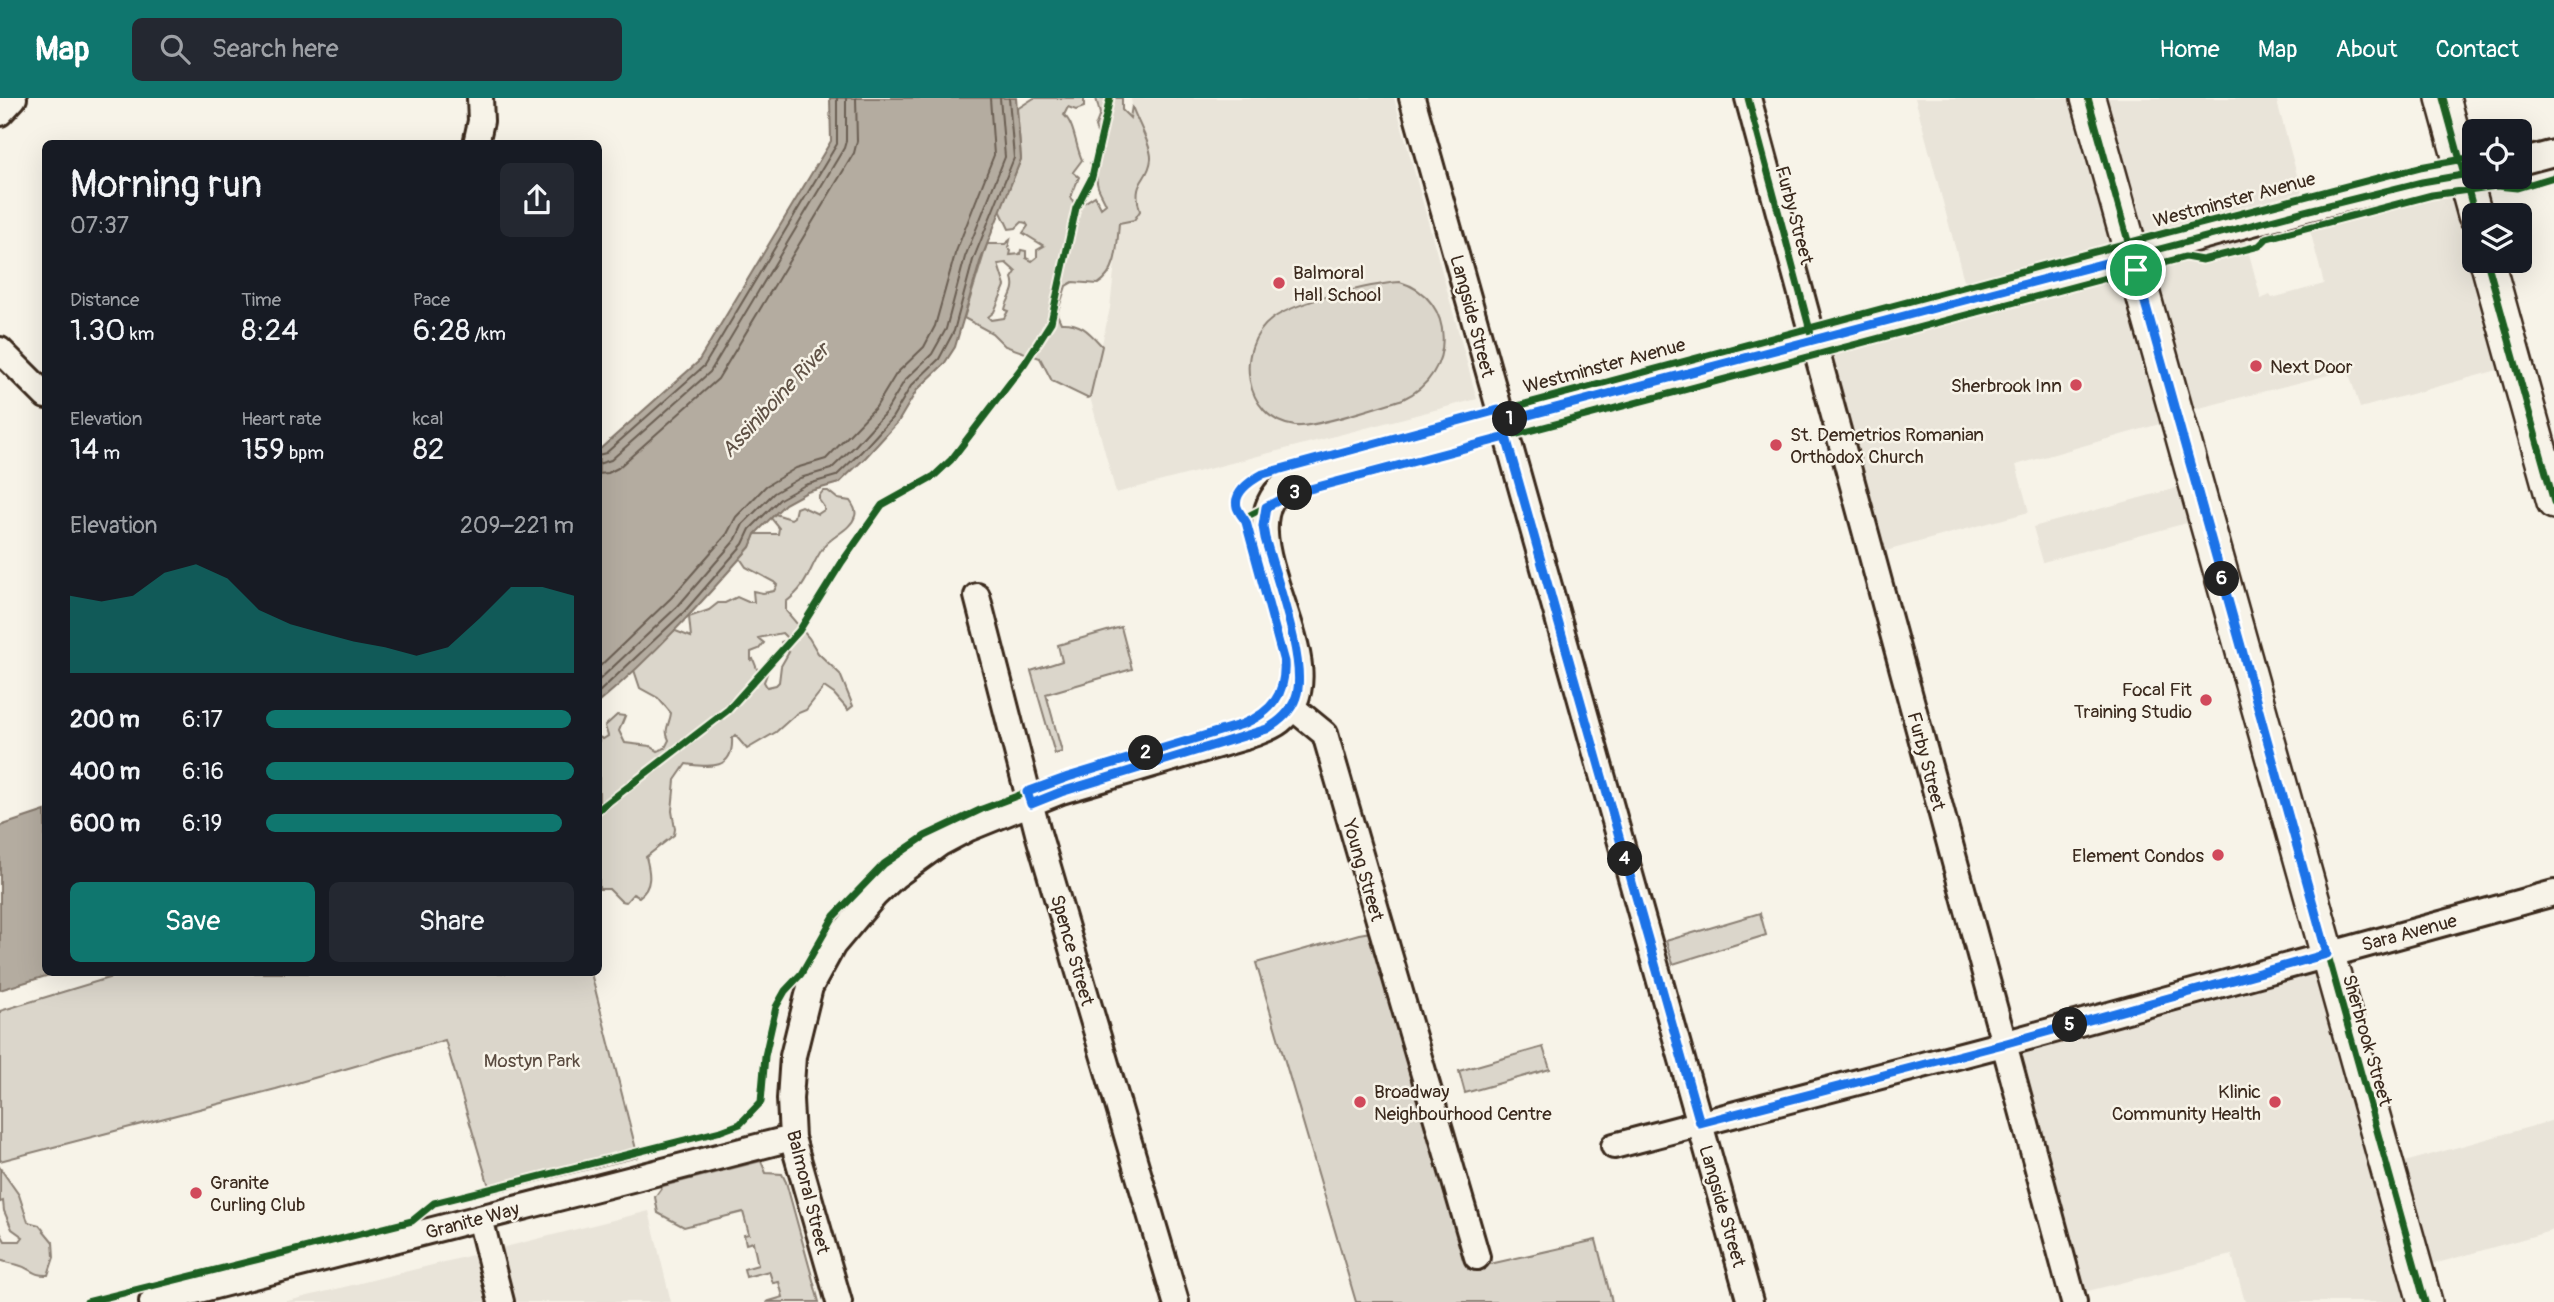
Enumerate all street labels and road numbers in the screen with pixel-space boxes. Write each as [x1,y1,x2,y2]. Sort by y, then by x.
street label: Furby Street [1769,163,1819,267]
street label: Westminster Avenue [2150,167,2319,233]
street label: Langside Street [1444,252,1500,380]
street label: Westminster Avenue [1520,333,1689,399]
street label: Furby Street [1901,709,1951,813]
street label: Young Street [1337,816,1389,924]
street label: Spence Street [1045,892,1099,1009]
street label: Sara Avenue [2359,909,2460,957]
street label: Sherbrook Street [2337,972,2397,1109]
street label: Balmoral Street [781,1128,835,1257]
street label: Langside Street [1693,1143,1751,1270]
street label: Granite Way [423,1197,522,1245]

